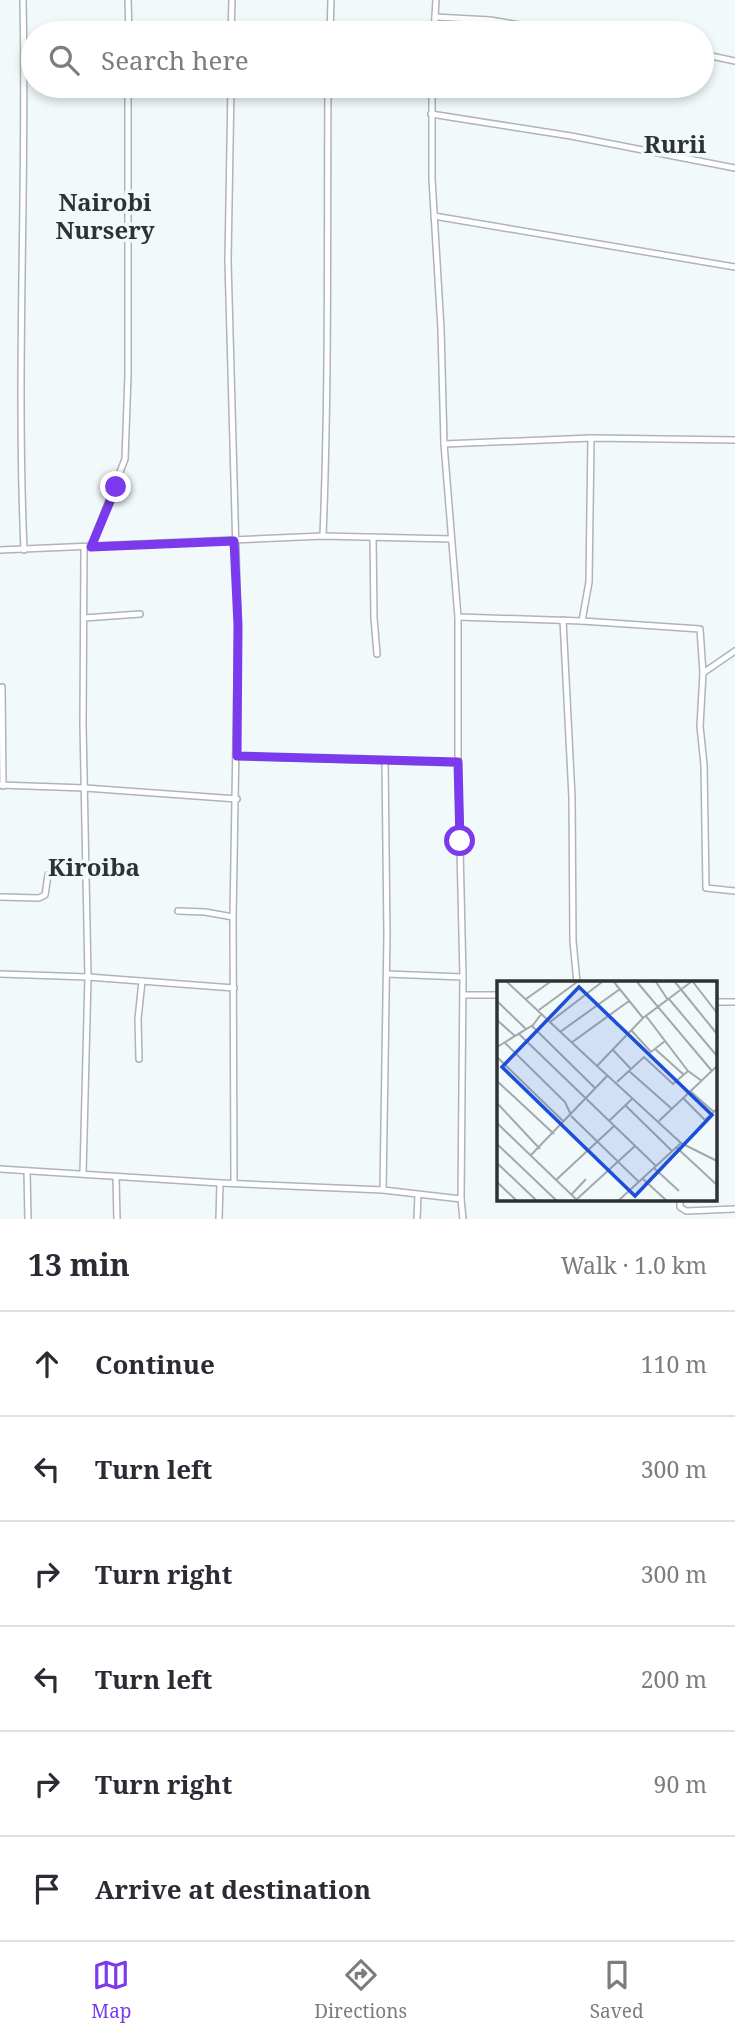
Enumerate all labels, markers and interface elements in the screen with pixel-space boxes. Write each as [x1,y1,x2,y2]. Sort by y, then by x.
search box [21,21,714,98]
icon: search [45,41,83,79]
text: Search here [101,42,249,78]
district label: Rurii [644,127,707,160]
district label: Nairobi Nursery [55,185,155,246]
route end [100,471,131,502]
route start [444,825,475,856]
district label: Kiroiba [48,850,140,883]
inset map [497,981,718,1202]
text: 13 min [28,1244,130,1285]
text: Walk · 1.0 km [561,1249,707,1281]
icon: ahead [28,1345,66,1383]
text: Continue [95,1346,215,1382]
text: 110 m [641,1348,707,1380]
icon: left [28,1450,66,1488]
text: Turn left [95,1451,212,1487]
text: 300 m [641,1453,707,1485]
icon: right [28,1555,66,1593]
text: Turn right [95,1556,232,1592]
text: 300 m [641,1558,707,1590]
icon: left [28,1660,66,1698]
text: Turn left [95,1661,212,1697]
text: 200 m [641,1663,707,1695]
icon: right [28,1765,66,1803]
text: Turn right [95,1766,232,1802]
text: 90 m [654,1768,707,1800]
icon: arrive [28,1870,66,1908]
text: Arrive at destination [95,1871,371,1907]
tab: Map [91,1956,132,2024]
tab: Directions [314,1956,407,2024]
tab: Saved [590,1956,644,2024]

